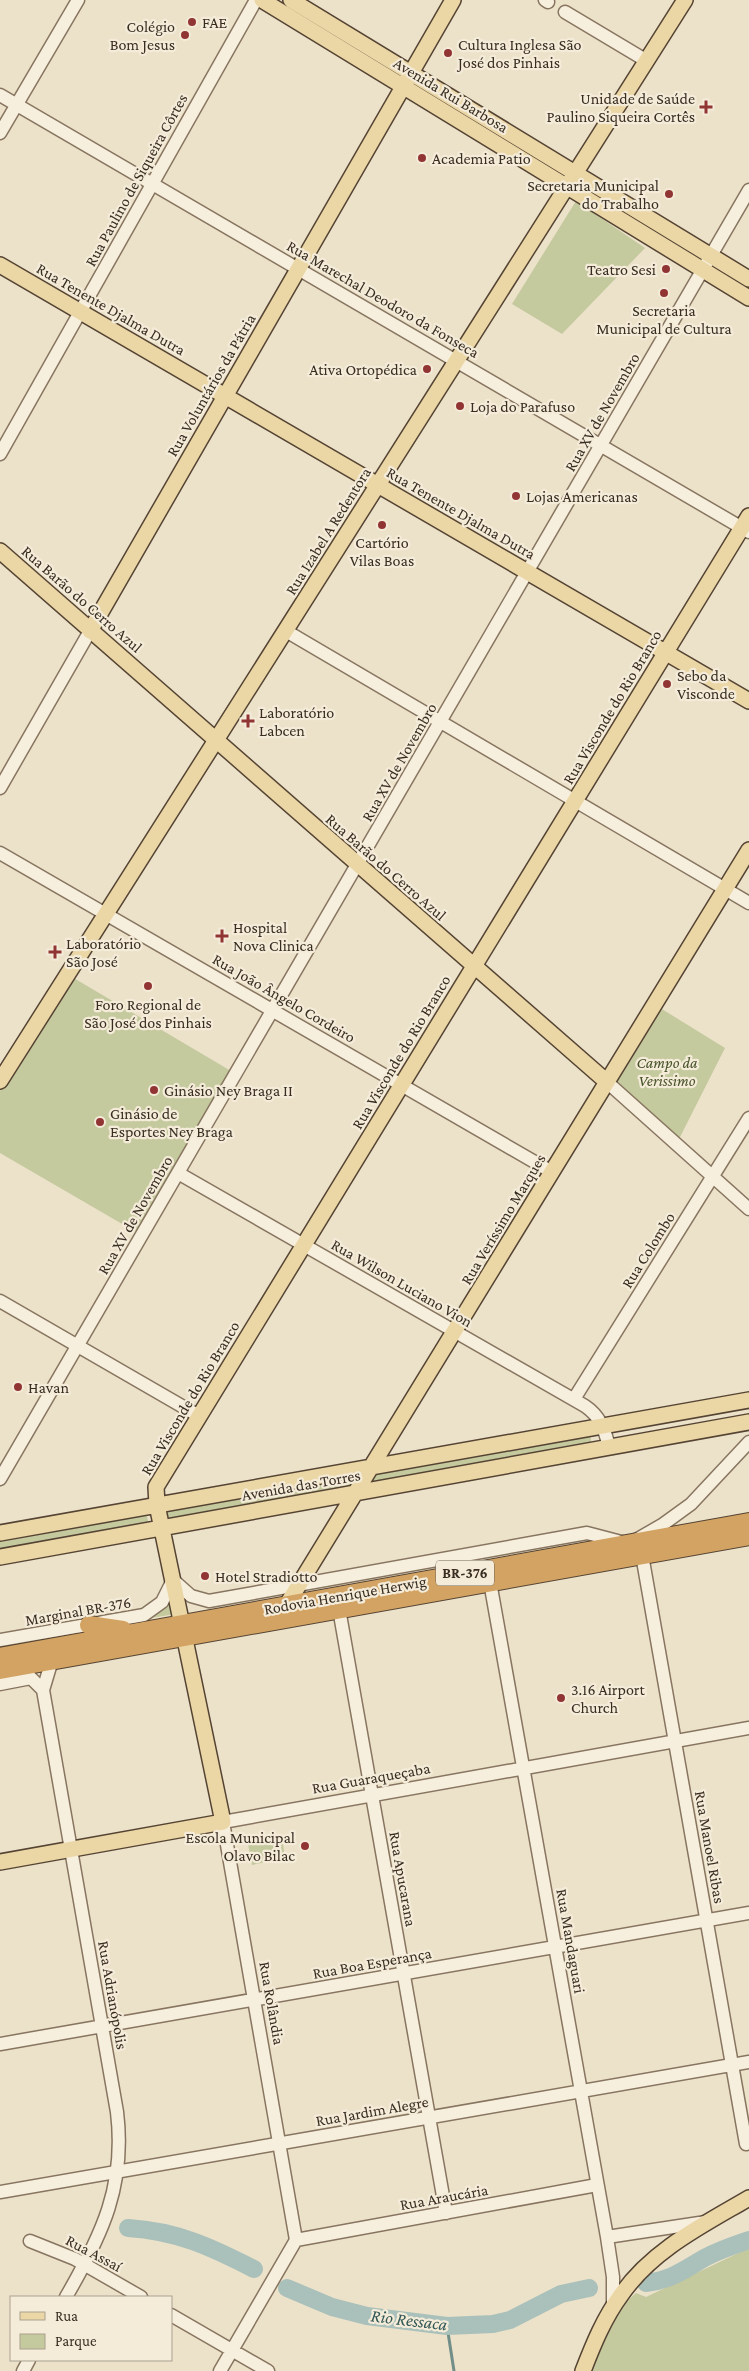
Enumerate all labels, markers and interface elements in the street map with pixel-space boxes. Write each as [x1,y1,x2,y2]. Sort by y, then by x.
place label: FAE [202,14,228,31]
marker: FAE [186,16,198,28]
place label: Colégio Bom Jesus [110,18,175,54]
marker: Colégio Bom Jesus [179,29,191,41]
place label: Cultura Inglesa São José dos Pinhais [456,36,582,72]
marker: Cultura Inglesa São José dos Pinhais [442,47,454,59]
street label: Avenida Rui Barbosa [391,54,512,136]
place label: Unidade de Saúde Paulino Siqueira Cortês [547,90,695,126]
street label: Rua Paulino de Siqueira Côrtes [81,91,191,270]
marker: Unidade de Saúde Paulino Siqueira Cortês [699,100,713,114]
place label: Academia Patio [432,150,531,167]
marker: Academia Patio [416,152,428,164]
place label: Secretaria Municipal do Trabalho [527,177,659,212]
marker: Secretaria Municipal do Trabalho [663,188,675,200]
street label: Rua Marechal Deodoro da Fonseca [284,237,483,361]
street label: Rua Tenente Djalma Dutra [33,259,189,360]
place label: Teatro Sesi [587,261,656,278]
marker: Teatro Sesi [660,263,672,275]
marker: Secretaria Municipal de Cultura [658,287,670,299]
place label: Secretaria Municipal de Cultura [596,302,732,338]
street label: Rua Voluntários da Pátria [163,310,259,459]
street label: Rua XV de Novembro [561,350,643,474]
place label: Ativa Ortopédica [309,361,418,379]
marker: Ativa Ortopédica [421,363,433,375]
place label: Loja do Parafuso [470,398,575,416]
marker: Loja do Parafuso [454,400,466,412]
street label: Rua Tenente Djalma Dutra [383,463,539,564]
street label: Rua Izabel A Redentora [282,464,374,598]
place label: Lojas Americanas [526,488,638,506]
marker: Lojas Americanas [510,490,522,502]
marker: Cartório Vilas Boas [376,519,388,531]
place label: Cartório Vilas Boas [350,534,414,569]
street label: Rua Barão do Cerro Azul [18,542,146,656]
street label: Rua Visconde do Rio Branco [559,627,665,787]
place label: Sebo da Visconde [677,667,735,702]
marker: Sebo da Visconde [661,678,673,690]
street label: Rua XV de Novembro [358,700,440,824]
place label: Laboratório Labcen [259,704,334,739]
marker: Laboratório Labcen [241,714,255,728]
street label: Rua Barão do Cerro Azul [322,810,450,924]
place label: Hospital Nova Clinica [233,919,314,954]
marker: Hospital Nova Clinica [215,929,229,943]
place label: Laboratório São José [66,935,141,971]
marker: Laboratório São José [48,945,62,959]
street label: Rua João Ângelo Cordeiro [209,950,358,1047]
street label: Rua Visconde do Rio Branco [348,972,454,1132]
marker: Foro Regional de São José dos Pinhais [142,980,154,992]
place label: Foro Regional de São José dos Pinhais [84,996,212,1032]
park label: Campo da Verissimo [636,1054,698,1089]
place label: Ginásio Ney Braga II [164,1082,293,1100]
marker: Ginásio Ney Braga II [148,1084,160,1096]
place label: Ginásio de Esportes Ney Braga [110,1105,233,1141]
marker: Ginásio de Esportes Ney Braga [94,1116,106,1128]
street label: Rua Veríssimo Marques [457,1151,550,1288]
street label: Rua XV de Novembro [94,1153,176,1277]
street label: Rua Colombo [618,1209,678,1291]
street label: Rua Wilson Luciano Vion [329,1236,476,1331]
street label: Rua Visconde do Rio Branco [137,1318,243,1478]
place label: Havan [28,1379,70,1396]
marker: Havan [12,1381,24,1393]
street label: Avenida das Torres [240,1466,362,1504]
road number: BR-376 [436,1560,494,1586]
place label: Hotel Stradiotto [215,1568,317,1585]
marker: Hotel Stradiotto [199,1570,211,1582]
street label: Rodovia Henrique Herwig [262,1572,428,1619]
street label: Marginal BR-376 [24,1593,132,1630]
place label: 3.16 Airport Church [571,1681,646,1716]
marker: 3.16 Airport Church [555,1692,567,1704]
street label: Rua Guaraqueçaba [311,1759,432,1798]
street label: Rua Manoel Ribas [692,1789,728,1905]
place label: Escola Municipal Olavo Bilac [186,1829,295,1864]
street label: Rua Apucarana [385,1830,420,1929]
marker: Escola Municipal Olavo Bilac [299,1840,311,1852]
street label: Rua Mandaguari [552,1887,589,1995]
street label: Rua Adrianópolis [94,1939,131,2051]
street label: Rua Boa Esperança [311,1944,434,1983]
street label: Rua Rolândia [256,1960,288,2047]
street label: Rua Jardim Alegre [314,2093,430,2130]
street label: Rua Araucária [399,2181,490,2213]
street label: Rua Assaí [63,2231,126,2275]
legend [10,2296,172,2361]
water label: Rio Ressaca [370,2305,449,2335]
text: Rua [55,2308,78,2324]
text: Parque [55,2333,97,2350]

